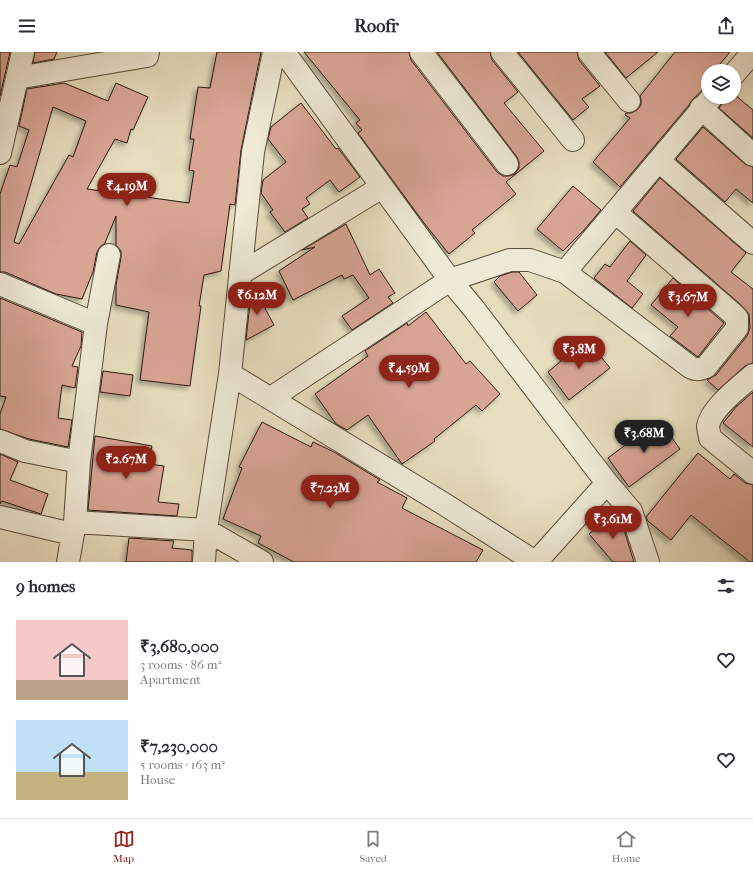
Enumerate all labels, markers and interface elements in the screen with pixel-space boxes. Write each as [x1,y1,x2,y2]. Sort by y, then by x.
icon: menu [16,15,38,37]
icon: share [715,15,737,37]
text: Roofr [354,16,399,37]
map controls [701,64,741,104]
button: layers [701,64,741,104]
pin: ₹4.19M [94,173,160,207]
text: ₹4.19M [106,178,148,193]
pin: ₹6.12M [224,282,290,316]
pin: ₹3.67M [655,284,721,318]
text: ₹6.12M [237,287,277,302]
text: ₹3.67M [668,289,708,304]
pin: ₹3.8M [551,336,607,370]
text: ₹3.8M [562,341,596,356]
pin: ₹4.59M [376,355,442,389]
text: ₹4.59M [388,360,430,375]
pin: ₹3.68M [611,420,677,454]
text: ₹3.68M [624,425,664,440]
pin: ₹2.67M [93,446,159,480]
text: ₹2.67M [105,451,147,466]
pin: ₹7.23M [297,475,363,509]
text: ₹7.23M [310,480,350,495]
pin: ₹3.61M [580,506,646,540]
text: ₹3.61M [594,511,632,526]
icon: filters [715,575,737,597]
text: 9 homes [16,576,75,596]
icon: home [48,636,96,684]
text: ₹3,680,000 [140,636,219,656]
icon: heart [715,649,737,671]
text: 3 rooms · 86 m² [140,657,221,672]
text: Apartment [140,672,201,687]
icon: home [48,736,96,784]
text: ₹7,230,000 [140,736,218,756]
icon: heart [715,749,737,771]
text: 5 rooms · 163 m² [140,757,225,772]
text: House [140,772,175,787]
tab: Map [113,828,135,865]
tab: Saved [360,828,387,865]
tab: Home [612,828,640,865]

